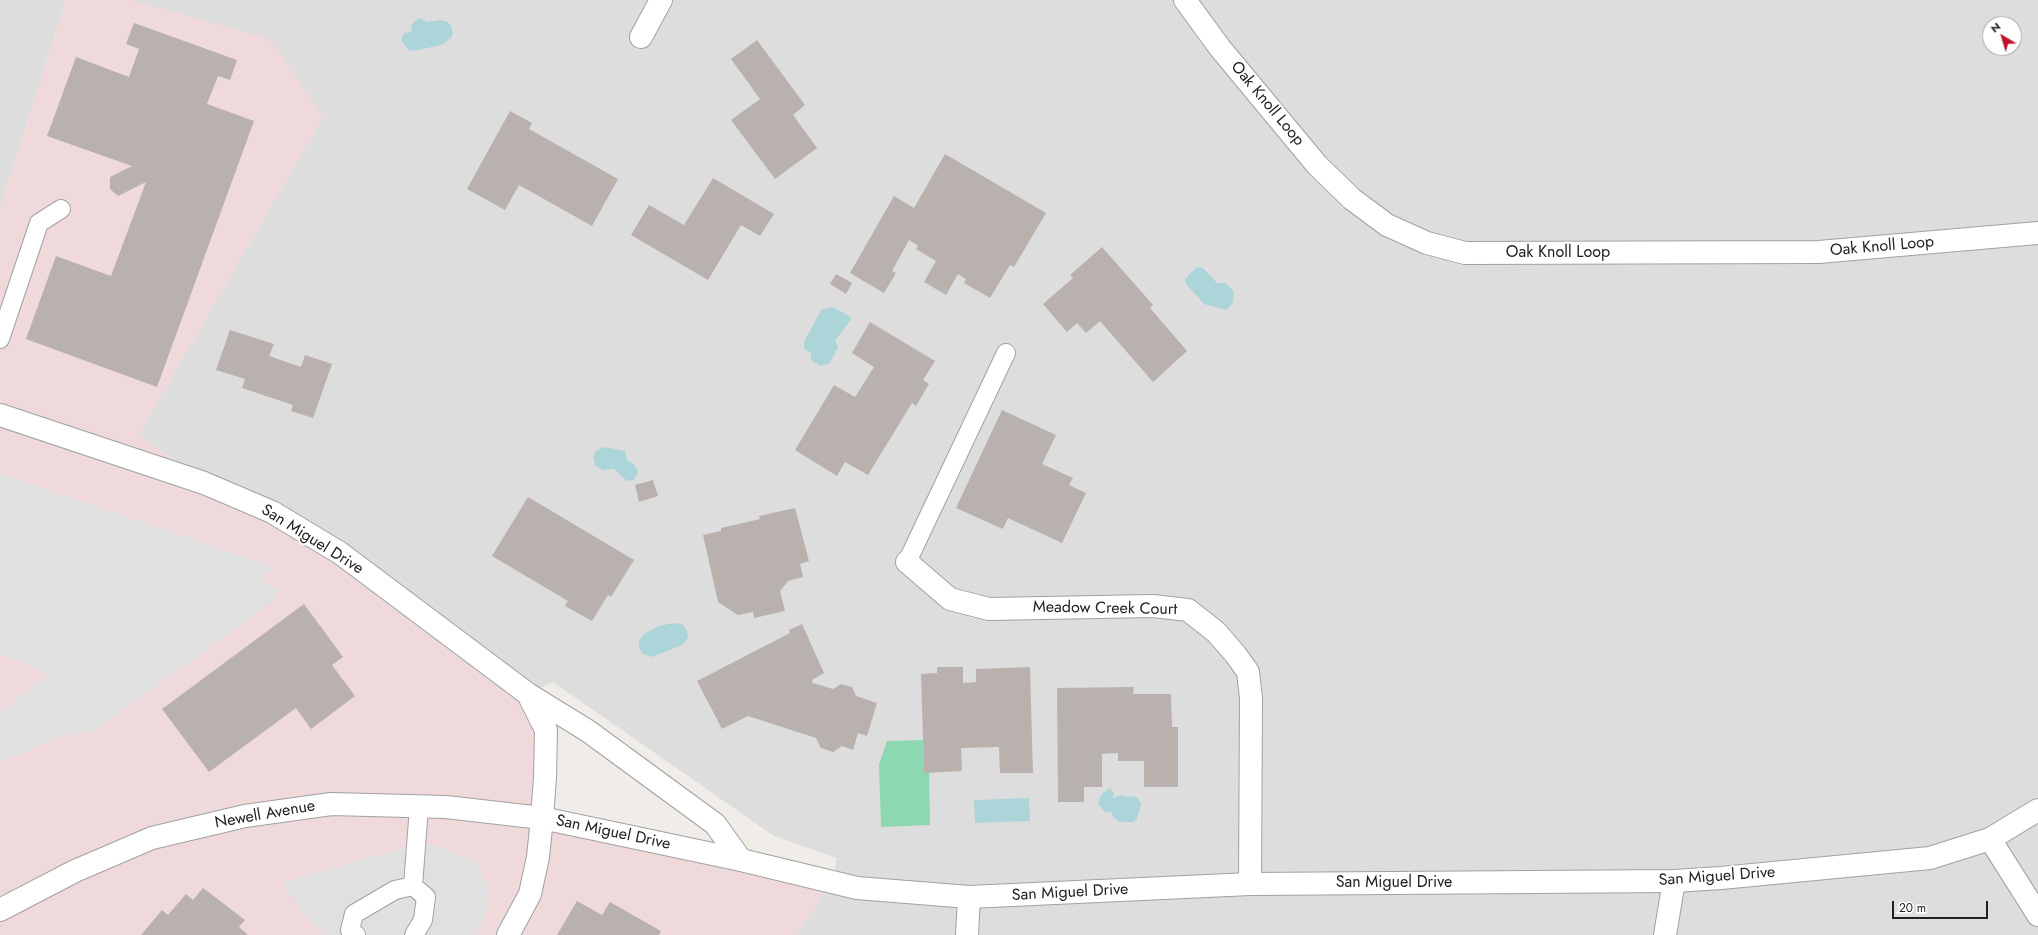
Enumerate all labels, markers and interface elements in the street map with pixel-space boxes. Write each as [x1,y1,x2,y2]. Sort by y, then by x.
north arrow [1982,16,2022,56]
text: N [1987,18,2004,36]
street label: Oak Knoll Loop [1226,58,1308,150]
street label: Oak Knoll Loop [1829,233,1935,261]
street label: Oak Knoll Loop [1506,243,1610,263]
street label: San Miguel Drive [257,501,367,579]
street label: Meadow Creek Court [1033,598,1177,620]
street label: Newell Avenue [213,797,317,833]
street label: San Miguel Drive [554,811,672,855]
street label: San Miguel Drive [1658,863,1776,891]
street label: San Miguel Drive [1336,873,1452,893]
street label: San Miguel Drive [1011,880,1129,906]
scale bar [1894,893,1990,919]
text: 20 m [1899,899,1926,917]

